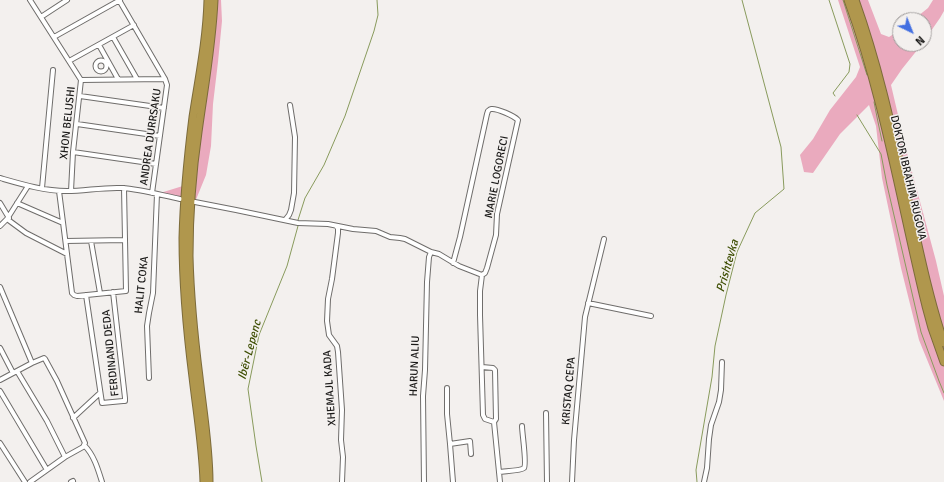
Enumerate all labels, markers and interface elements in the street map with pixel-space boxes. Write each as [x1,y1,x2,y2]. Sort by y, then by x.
north arrow [892,12,932,52]
text: N [913,33,927,48]
street label: XHON BELUSHI [58,86,78,160]
street label: ANDREA DURRSAKU [138,88,164,186]
street label: DOKTOR IBRAHIM RUGOVA [887,114,929,242]
street label: MARIE LOGORECI [483,135,511,219]
water label: Prishtevka [714,238,742,294]
street label: HALIT COKA [132,256,152,314]
street label: FERDINAND DEDA [100,309,122,397]
water label: Ibër-Lepenc [235,319,265,381]
street label: HARUN ALIU [407,335,423,397]
street label: XHEMAJL KADA [321,350,339,426]
street label: KRISTAQ CEPA [559,356,579,426]

